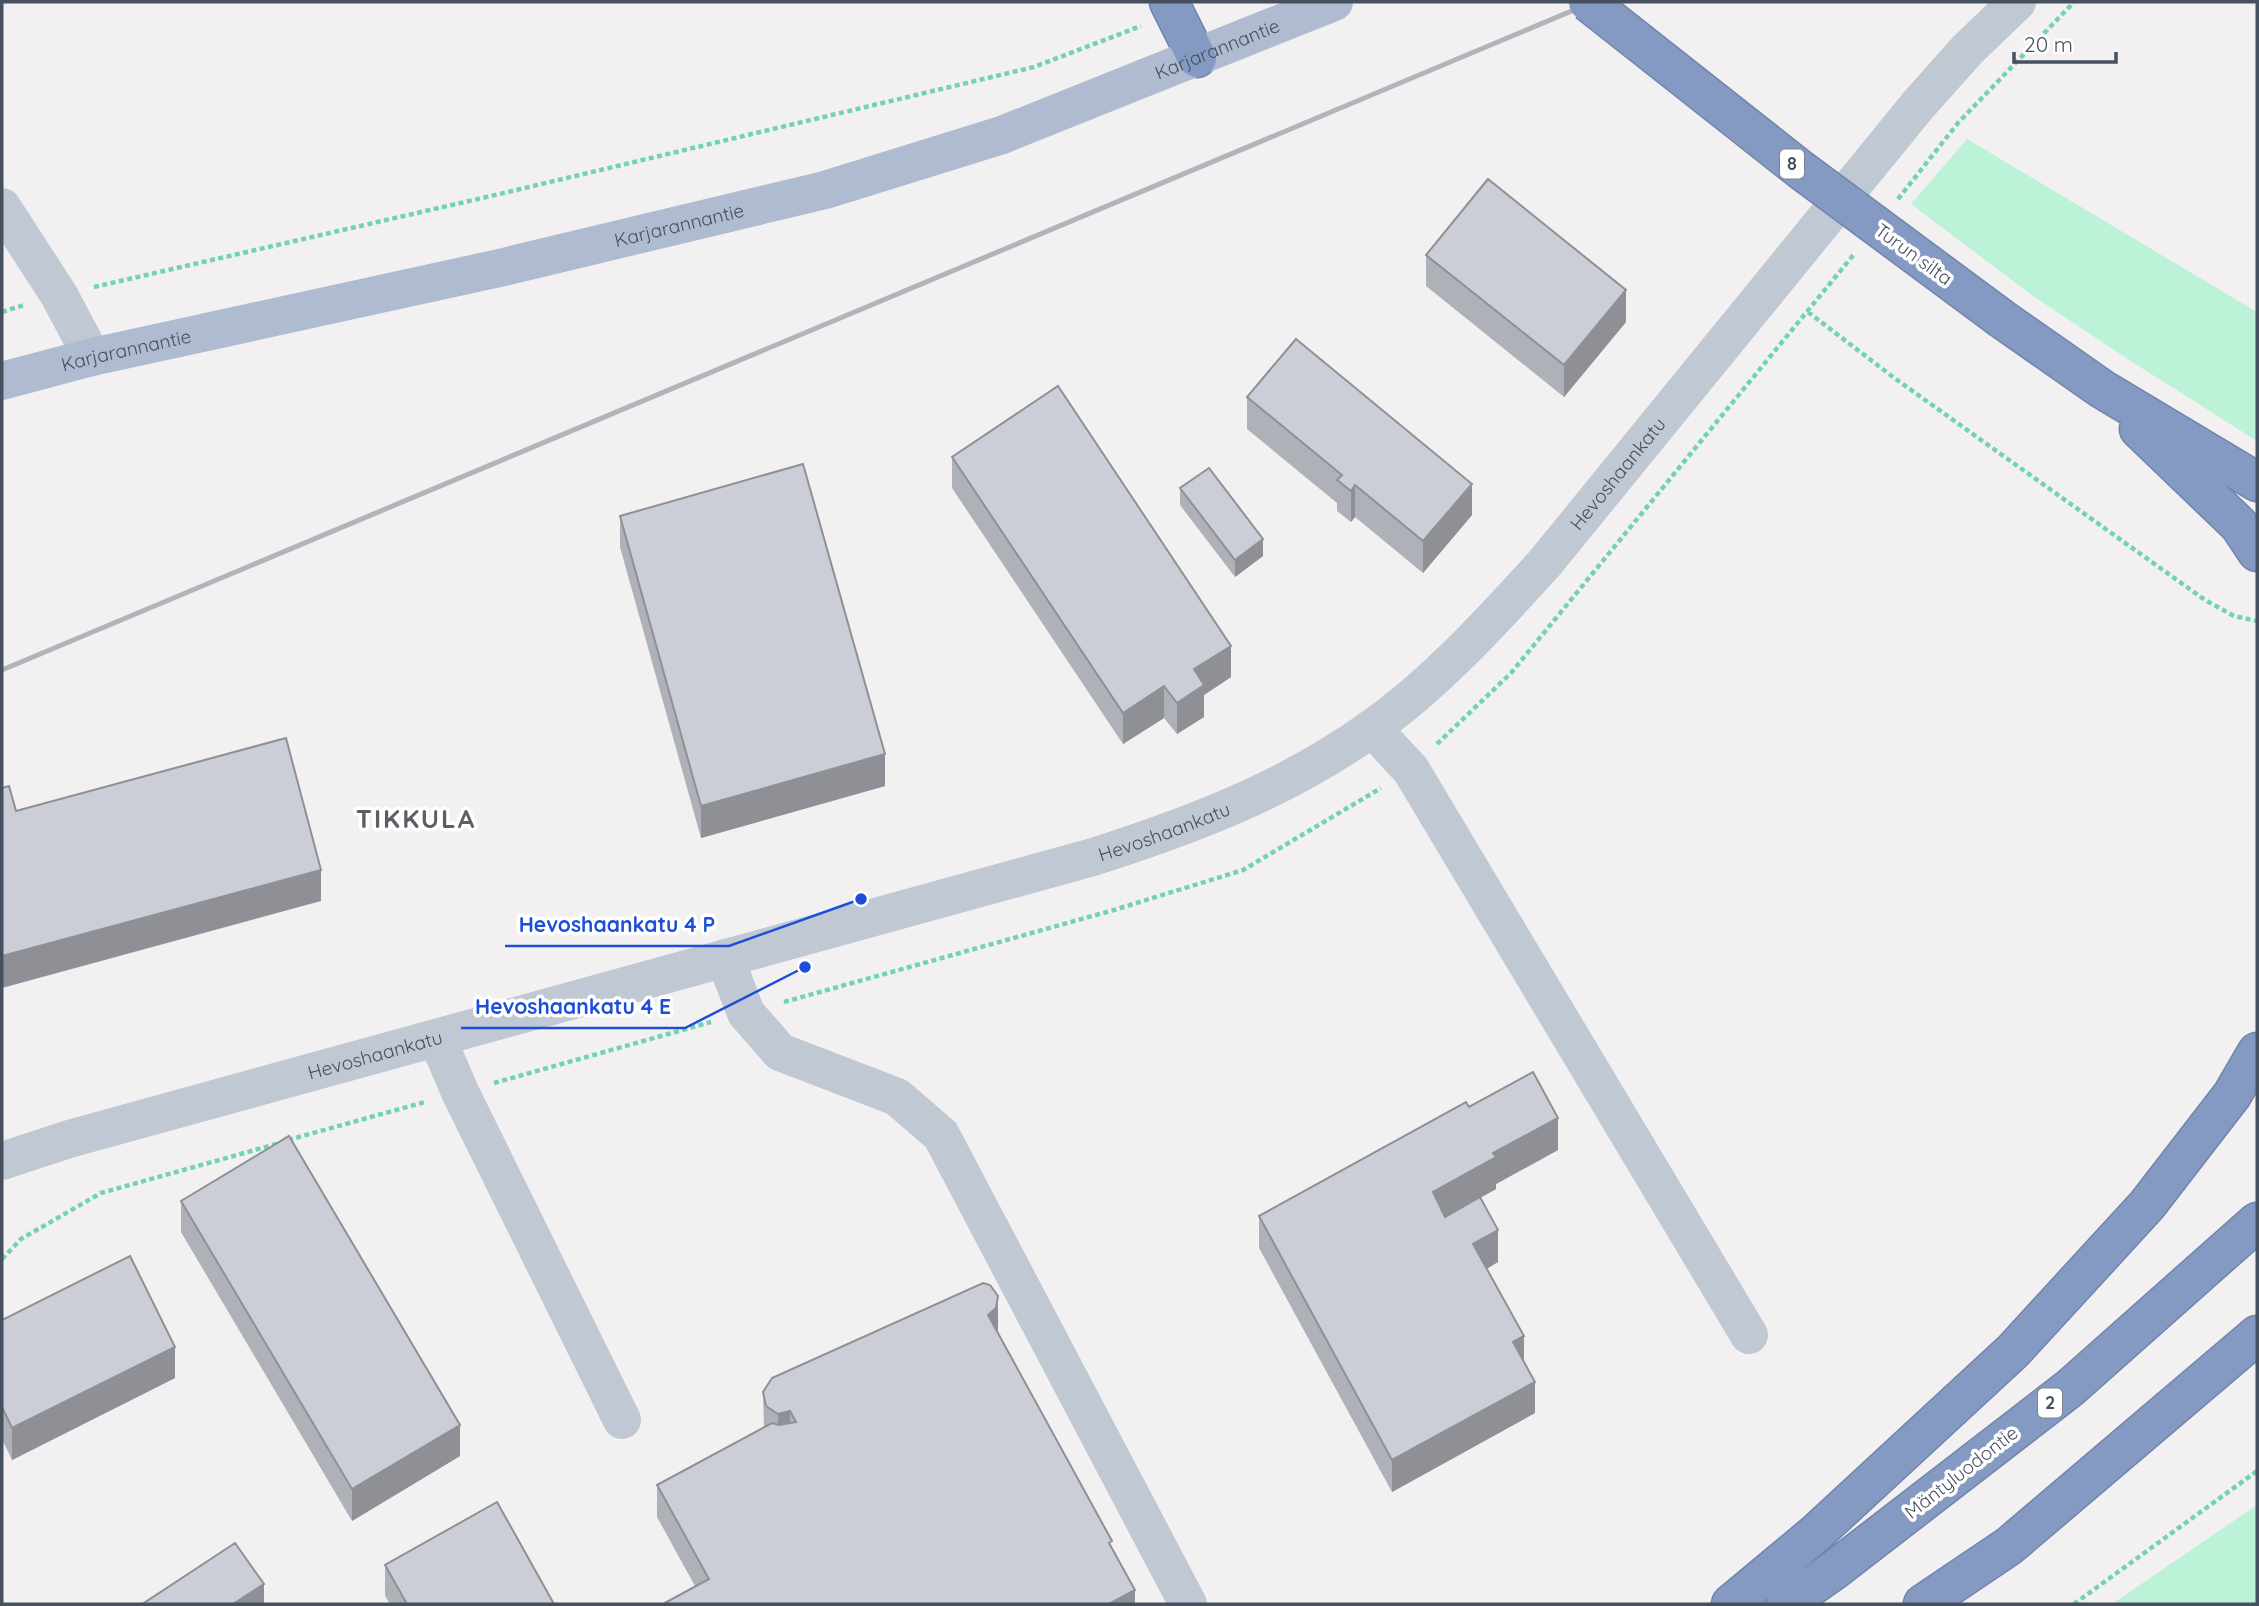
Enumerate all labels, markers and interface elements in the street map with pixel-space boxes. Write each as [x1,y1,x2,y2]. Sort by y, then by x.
street label: Karjarannantie [1151,13,1283,85]
scale bar [2014,21,2116,65]
text: 20 m [2024,31,2073,57]
road number: 8 [1780,149,1804,178]
street label: Karjarannantie [612,198,746,252]
street label: Turun silta [1871,218,1957,290]
street label: Karjarannantie [59,324,193,377]
street label: Hevoshaankatu [1565,412,1671,535]
street label: Hevoshaankatu [1095,796,1234,867]
district label: TIKKULA [356,802,476,835]
callout: Hevoshaankatu 4 P [505,904,729,946]
text: Hevoshaankatu 4 P [519,911,715,937]
callout: Hevoshaankatu 4 E [461,986,685,1028]
text: Hevoshaankatu 4 E [475,993,671,1019]
street label: Hevoshaankatu [305,1025,445,1085]
road number: 2 [2038,1388,2062,1418]
street label: Mäntyluodontie [1900,1420,2022,1524]

